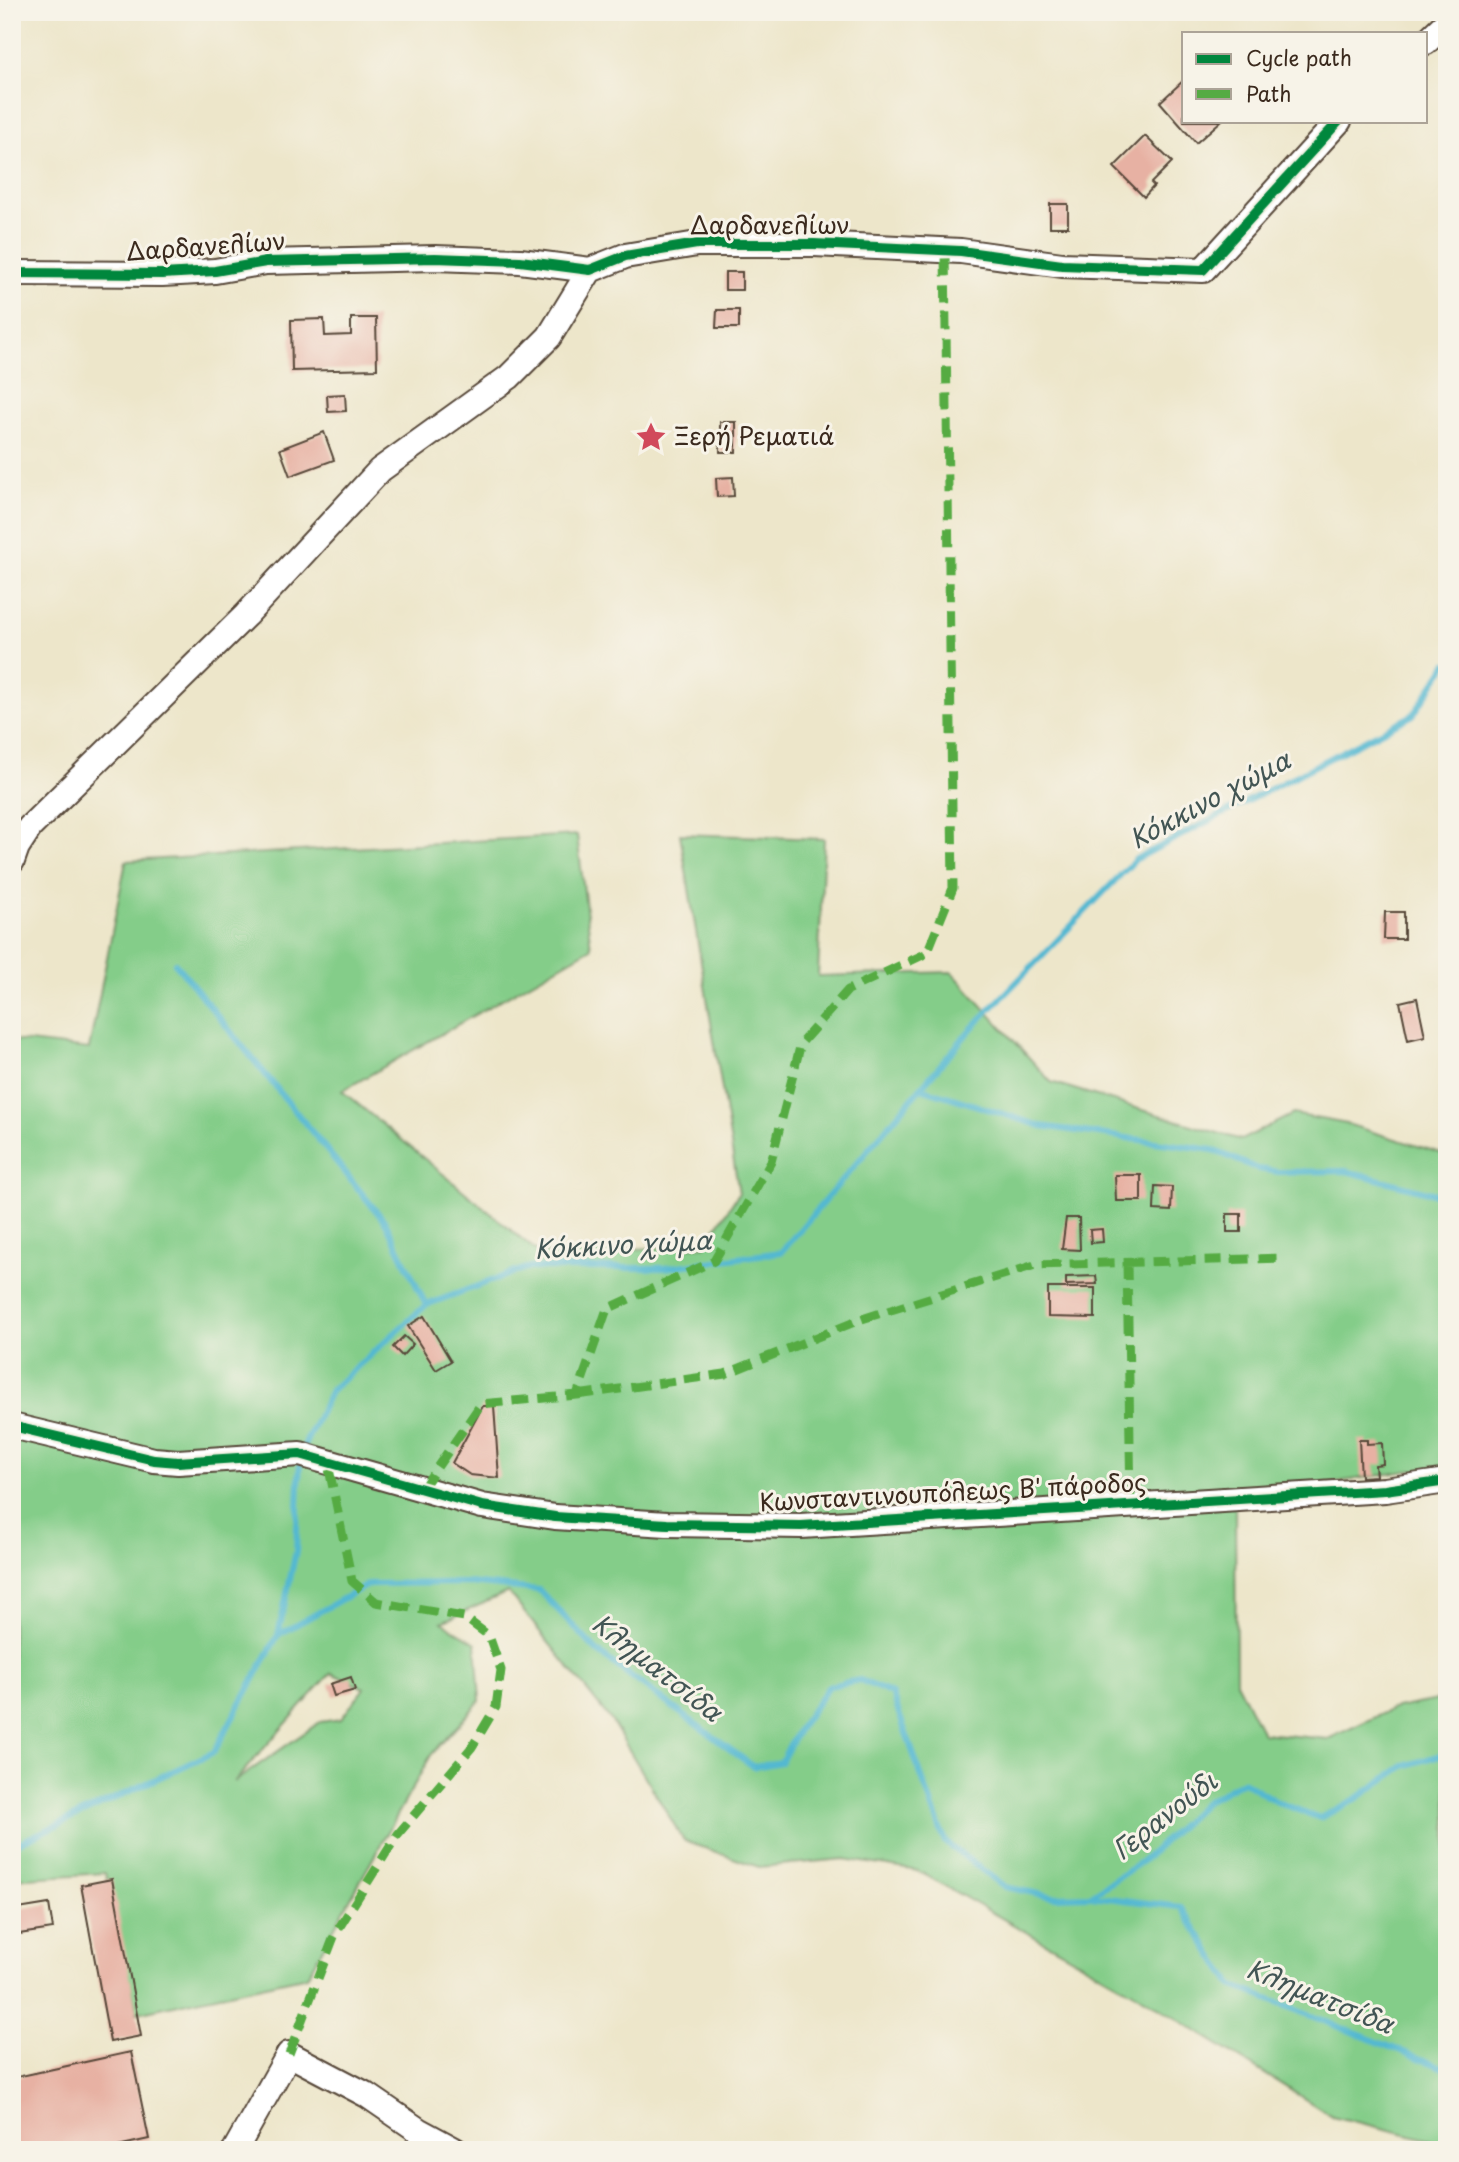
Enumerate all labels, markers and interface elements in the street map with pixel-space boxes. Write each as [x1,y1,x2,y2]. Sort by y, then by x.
legend [1182,32,1428,122]
text: Cycle path [1246,41,1352,73]
text: Path [1246,77,1291,109]
street label: Δαρδανελίων [690,206,850,242]
street label: Δαρδανελίων [125,221,287,269]
place label: Ξερή Ρεματιά [674,417,835,453]
place icon: Ξερή Ρεματιά [634,420,668,454]
water label: Κόκκινο χώμα [1122,739,1298,858]
water label: Κόκκινο χώμα [533,1219,714,1268]
street label: Κωνσταντινουπόλεως Β' πάροδος [758,1463,1147,1519]
water label: Κληματσίδα [585,1604,733,1731]
water label: Γερανούδι [1103,1761,1225,1868]
water label: Κληματσίδα [1241,1948,1402,2043]

